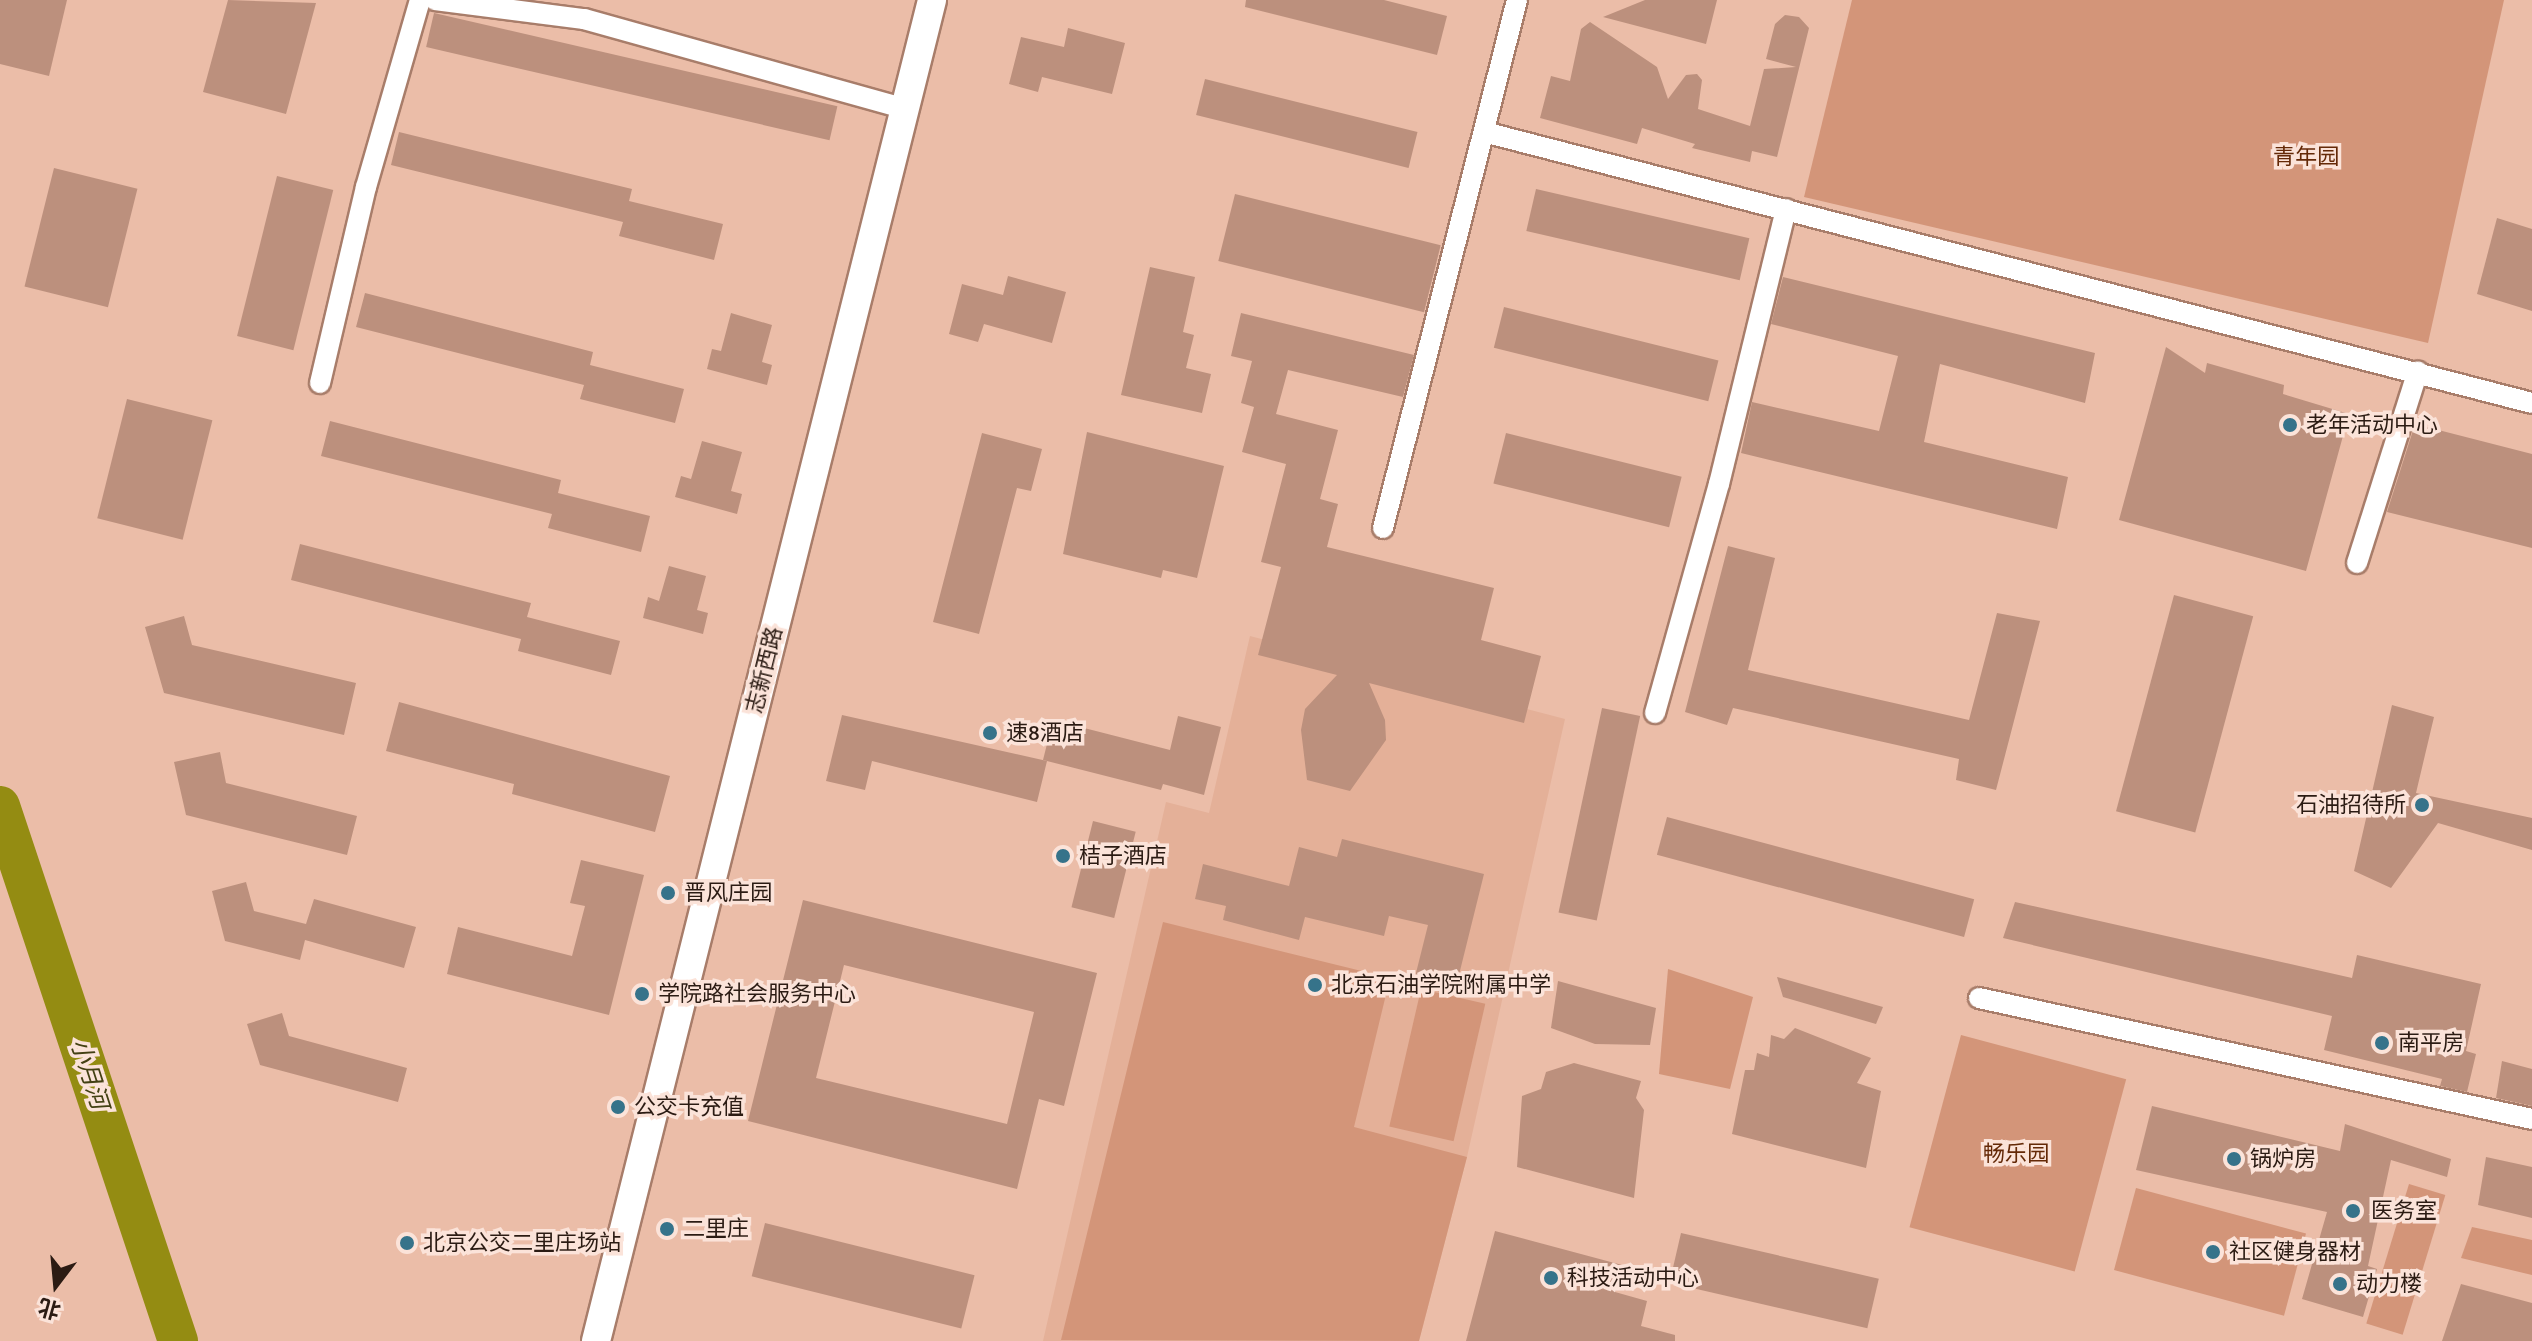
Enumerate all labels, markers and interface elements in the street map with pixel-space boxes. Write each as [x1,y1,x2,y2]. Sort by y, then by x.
park label: 青年园 [2273,144,2339,170]
place label: 老年活动中心 [2306,412,2438,438]
marker: 老年活动中心 [2281,416,2299,434]
street label: 志新西路 [741,624,787,716]
place label: 速8酒店 [1006,720,1084,746]
marker: 速8酒店 [981,724,999,742]
place label: 石油招待所 [2296,792,2406,818]
marker: 石油招待所 [2413,796,2431,814]
place label: 桔子酒店 [1079,843,1167,869]
marker: 桔子酒店 [1054,847,1072,865]
place label: 晋风庄园 [684,880,772,906]
marker: 晋风庄园 [659,884,677,902]
place label: 北京石油学院附属中学 [1331,972,1551,998]
marker: 北京石油学院附属中学 [1306,976,1324,994]
place label: 学院路社会服务中心 [658,981,856,1007]
marker: 学院路社会服务中心 [633,985,651,1003]
place label: 南平房 [2398,1030,2464,1056]
marker: 南平房 [2373,1034,2391,1052]
water label: 小月河 [64,1035,114,1113]
place label: 公交卡充值 [634,1094,744,1120]
marker: 公交卡充值 [609,1098,627,1116]
park label: 畅乐园 [1983,1141,2049,1167]
place label: 锅炉房 [2250,1146,2316,1172]
marker: 锅炉房 [2225,1150,2243,1168]
place label: 医务室 [2371,1198,2437,1224]
marker: 医务室 [2342,1200,2364,1222]
place label: 二里庄 [683,1216,749,1242]
marker: 二里庄 [658,1220,676,1238]
place label: 北京公交二里庄场站 [423,1230,621,1256]
marker: 北京公交二里庄场站 [398,1234,416,1252]
place label: 社区健身器材 [2229,1239,2361,1265]
marker: 社区健身器材 [2204,1243,2222,1261]
north arrow [16,1245,96,1325]
place label: 科技活动中心 [1567,1265,1699,1291]
marker: 科技活动中心 [1542,1269,1560,1287]
place label: 动力楼 [2356,1271,2422,1297]
marker: 动力楼 [2331,1275,2349,1293]
text: 北 [35,1293,64,1325]

